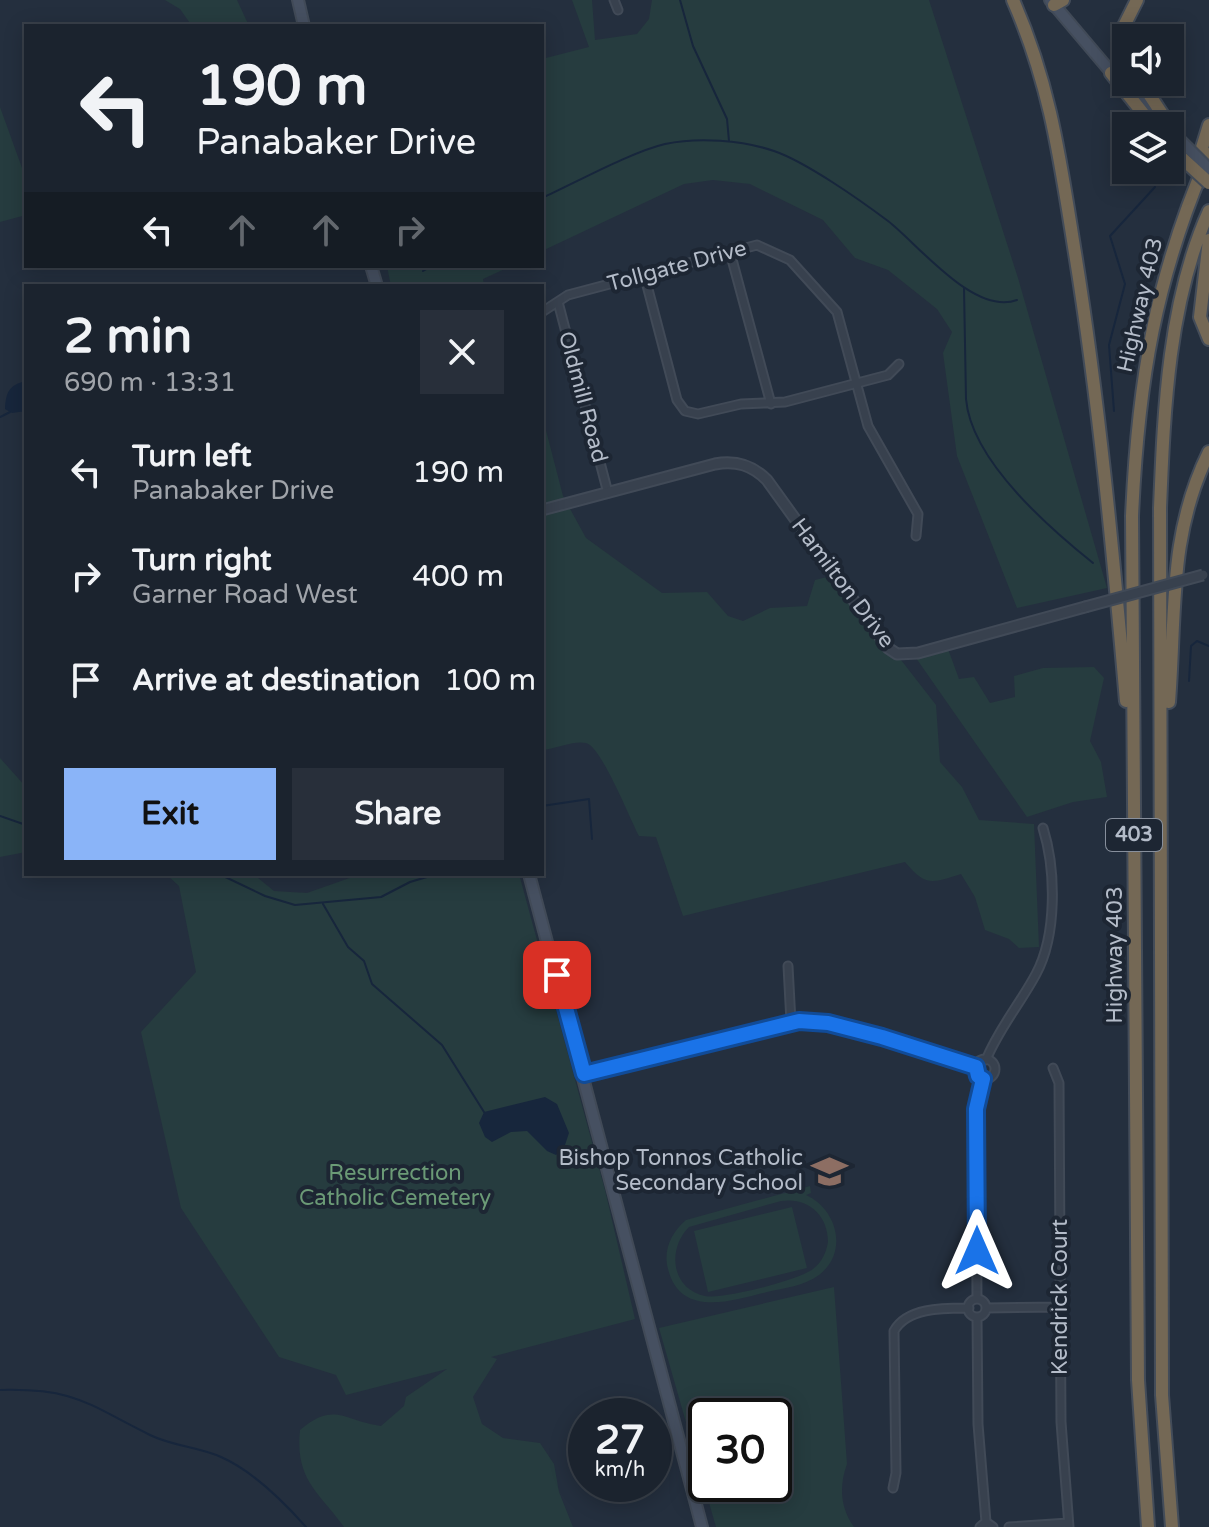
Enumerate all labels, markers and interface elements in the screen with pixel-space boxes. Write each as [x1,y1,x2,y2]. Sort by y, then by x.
map controls [1112,24,1184,184]
button: sound [1112,24,1184,96]
text: 190 m [196,53,367,120]
icon: left [64,56,168,160]
button: layers [1112,112,1184,184]
text: Panabaker Drive [196,121,476,164]
icon: left [136,208,180,252]
icon: ahead [220,208,264,252]
icon: ahead [304,208,348,252]
icon: right [388,208,432,252]
street label: Tollgate Drive [605,235,749,297]
street label: Highway 403 [1112,235,1168,375]
text: 2 min [64,308,192,366]
button: close [420,310,504,394]
street label: Oldmill Road [553,329,613,465]
text: 690 m · 13:31 [64,367,236,398]
text: Turn left [132,438,251,475]
icon: left [64,450,108,494]
text: 190 m [412,454,504,491]
text: Panabaker Drive [132,475,334,506]
street label: Hamilton Drive [786,513,900,653]
text: Turn right [132,542,272,579]
icon: right [64,554,108,598]
text: 400 m [412,558,504,595]
text: Garner Road West [132,579,358,610]
icon: arrive [64,658,108,702]
text: Arrive at destination [132,662,420,699]
text: 100 m [444,662,536,699]
button: Exit [64,768,276,860]
button: Share [292,768,504,860]
road number: 403 [1106,819,1162,851]
street label: Highway 403 [1102,886,1128,1024]
pin [523,941,591,1009]
icon: arrive [535,953,579,997]
place label: Bishop Tonnos Catholic Secondary School [558,1145,803,1196]
school or university icon: Bishop Tonnos Catholic Secondary School [810,1152,848,1190]
park label: Resurrection Catholic Cemetery [299,1160,491,1211]
position arrow [935,1209,1019,1293]
street label: Kendrick Court [1047,1219,1073,1375]
speed limit sign: 30 [688,1398,792,1502]
text: 27 [595,1416,645,1464]
text: km/h [595,1458,645,1482]

